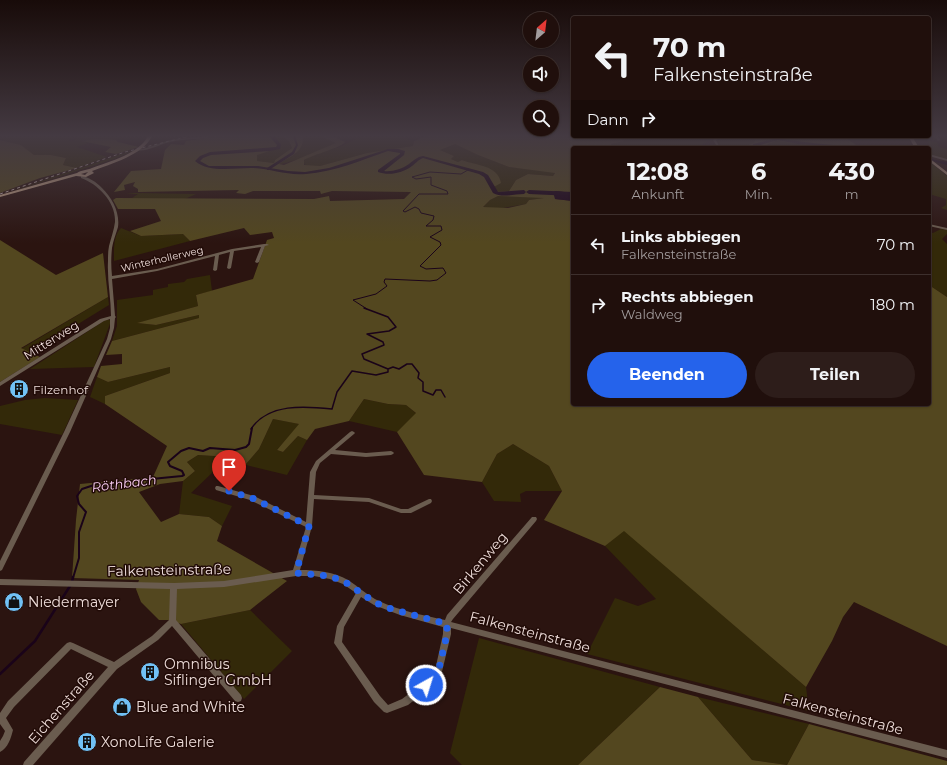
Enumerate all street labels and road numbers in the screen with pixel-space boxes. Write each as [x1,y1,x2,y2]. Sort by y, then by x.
street label: Winterhollerweg [119,243,205,275]
street label: Mitterweg [21,317,81,363]
street label: Birkenweg [449,528,511,598]
street label: Falkensteinstraße [107,560,231,580]
street label: Falkensteinstraße [468,607,592,657]
street label: Eichenstraße [24,666,98,748]
street label: Falkensteinstraße [781,689,905,739]

